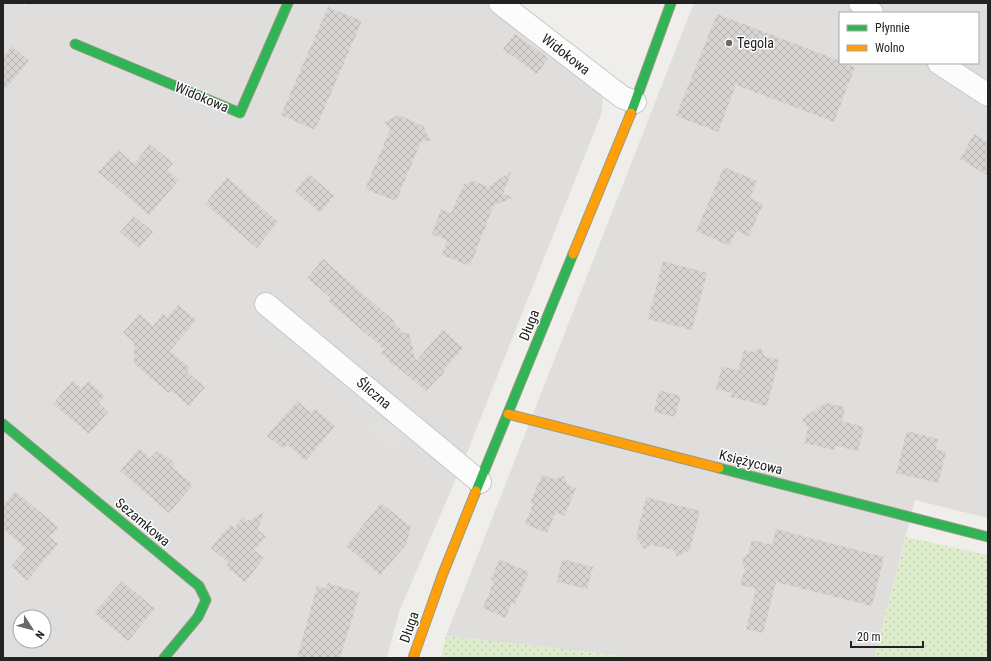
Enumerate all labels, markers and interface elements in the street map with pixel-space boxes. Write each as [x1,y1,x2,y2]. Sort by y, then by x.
legend [839,12,979,64]
text: Płynnie [875,21,910,35]
street label: Widokowa [539,30,593,78]
place label: Tegola [737,35,774,51]
marker: Tegola [724,38,734,48]
text: Wolno [875,41,905,55]
street label: Widokowa [173,79,231,115]
street label: Długa [516,307,542,343]
street label: Śliczna [354,373,395,412]
street label: Księżycowa [718,446,784,478]
street label: Sezamkowa [112,495,174,549]
north arrow [12,609,52,649]
street label: Długa [396,609,422,645]
scale bar [851,623,923,649]
text: N [32,628,47,641]
text: 20 m [857,630,881,644]

